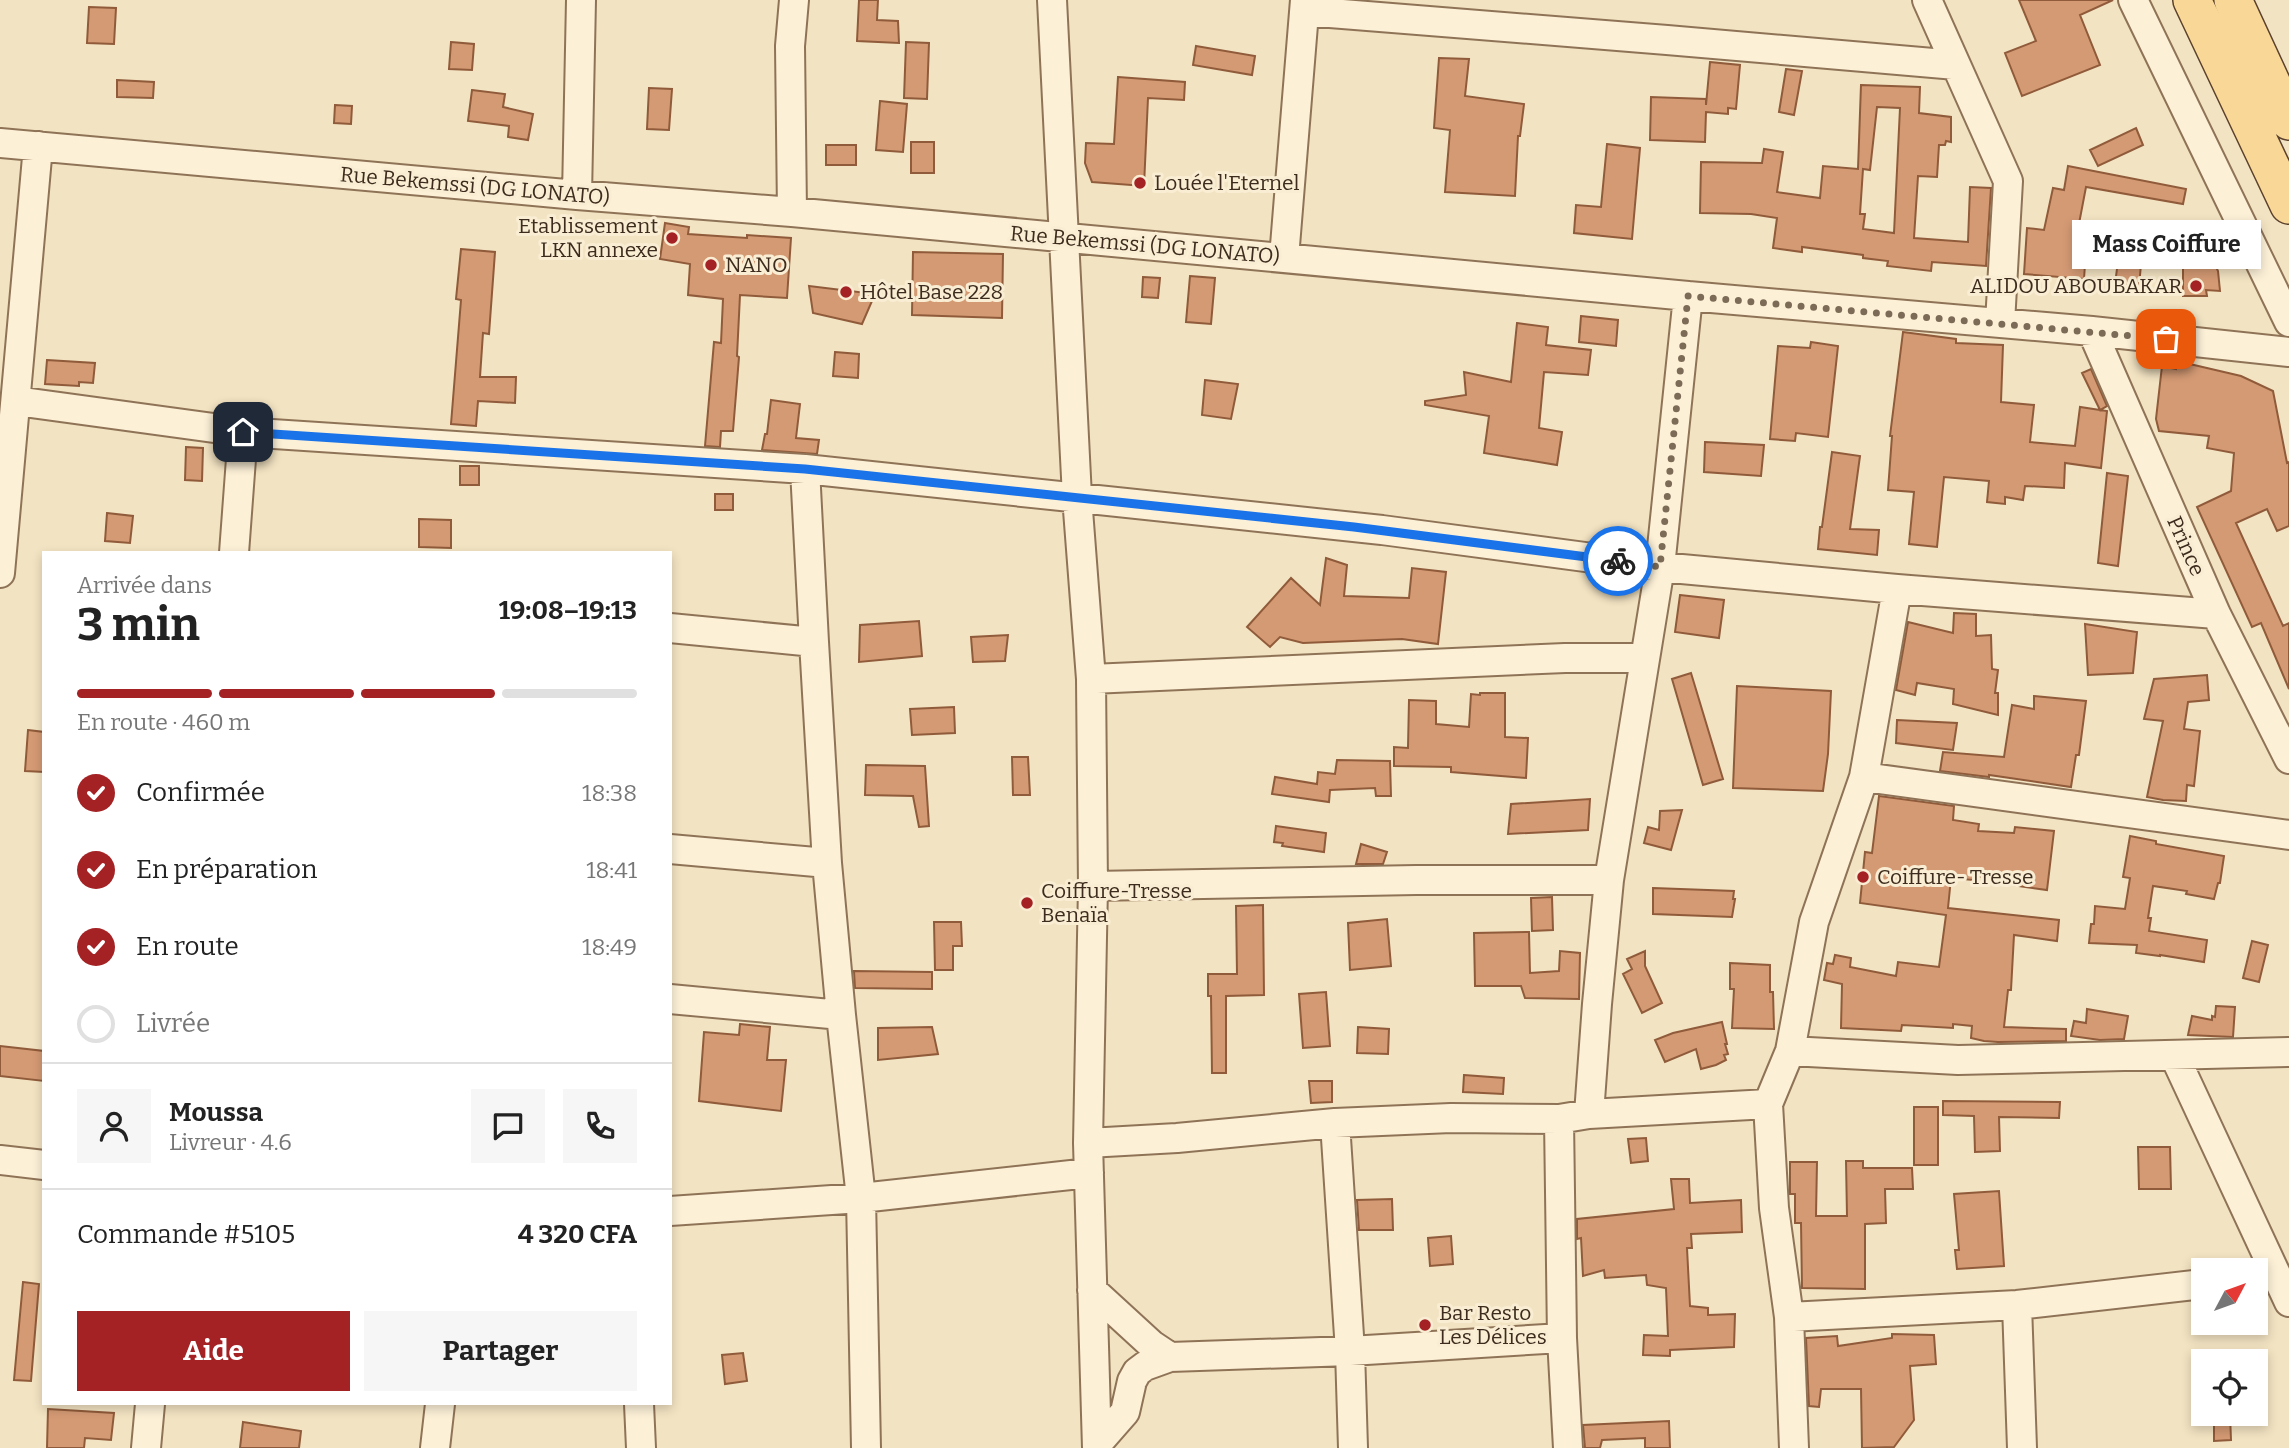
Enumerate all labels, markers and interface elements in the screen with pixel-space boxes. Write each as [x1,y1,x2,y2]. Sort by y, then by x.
street label: Rue Bekemssi (DG LONATO) [339,161,611,211]
place label: Louée l'Eternel [1154,170,1300,196]
marker: Louée l'Eternel [1132,175,1148,191]
place label: Etablissement LKN annexe [518,213,658,263]
street label: Rue Bekemssi (DG LONATO) [1009,220,1281,270]
callout: Mass Coiffure [2072,220,2260,269]
marker: Etablissement LKN annexe [664,230,680,246]
text: Mass Coiffure [2092,230,2241,258]
place label: NANO [725,252,788,278]
marker: NANO [703,257,719,273]
place label: ALIDOU ABOUBAKAR [1970,273,2182,299]
marker: ALIDOU ABOUBAKAR [2188,278,2204,294]
place label: Hôtel Base 228 [860,279,1003,305]
marker: Hôtel Base 228 [838,284,854,300]
pin [2136,309,2196,369]
icon: bag [2147,320,2185,358]
pin [213,402,273,462]
icon: home [224,413,262,451]
street label: Prince [2161,512,2211,580]
courier [1583,526,1653,596]
icon: bike [1599,542,1637,580]
text: Arrivée dans [77,571,212,599]
text: 19:08–19:13 [499,595,637,626]
text: 3 min [77,597,200,652]
text: En route · 460 m [77,708,250,736]
icon: check [77,774,115,812]
text: Confirmée [136,777,265,808]
text: 18:38 [582,779,637,807]
icon: check [77,851,115,889]
text: En préparation [136,854,317,885]
text: 18:41 [586,856,637,884]
place label: Coiffure- Tresse [1877,864,2033,890]
marker: Coiffure- Tresse [1855,869,1871,885]
place label: Coiffure-Tresse Benaïa [1041,878,1192,928]
marker: Coiffure-Tresse Benaïa [1019,895,1035,911]
icon: check [77,928,115,966]
text: En route [136,931,239,962]
text: 18:49 [582,933,637,961]
text: Livrée [136,1008,210,1039]
button: person [77,1089,151,1163]
button: chat [471,1089,545,1163]
button: phone [563,1089,637,1163]
text: Moussa [169,1097,263,1128]
text: Livreur · 4.6 [169,1128,292,1156]
text: Commande #5105 [77,1219,295,1250]
text: 4 320 CFA [518,1219,637,1250]
north arrow [2191,1258,2268,1335]
map controls [2191,1258,2268,1426]
place label: Bar Resto Les Délices [1439,1300,1547,1350]
button: Aide [77,1311,350,1391]
button: Partager [364,1311,637,1391]
marker: Bar Resto Les Délices [1417,1317,1433,1333]
button: locate [2191,1349,2268,1426]

